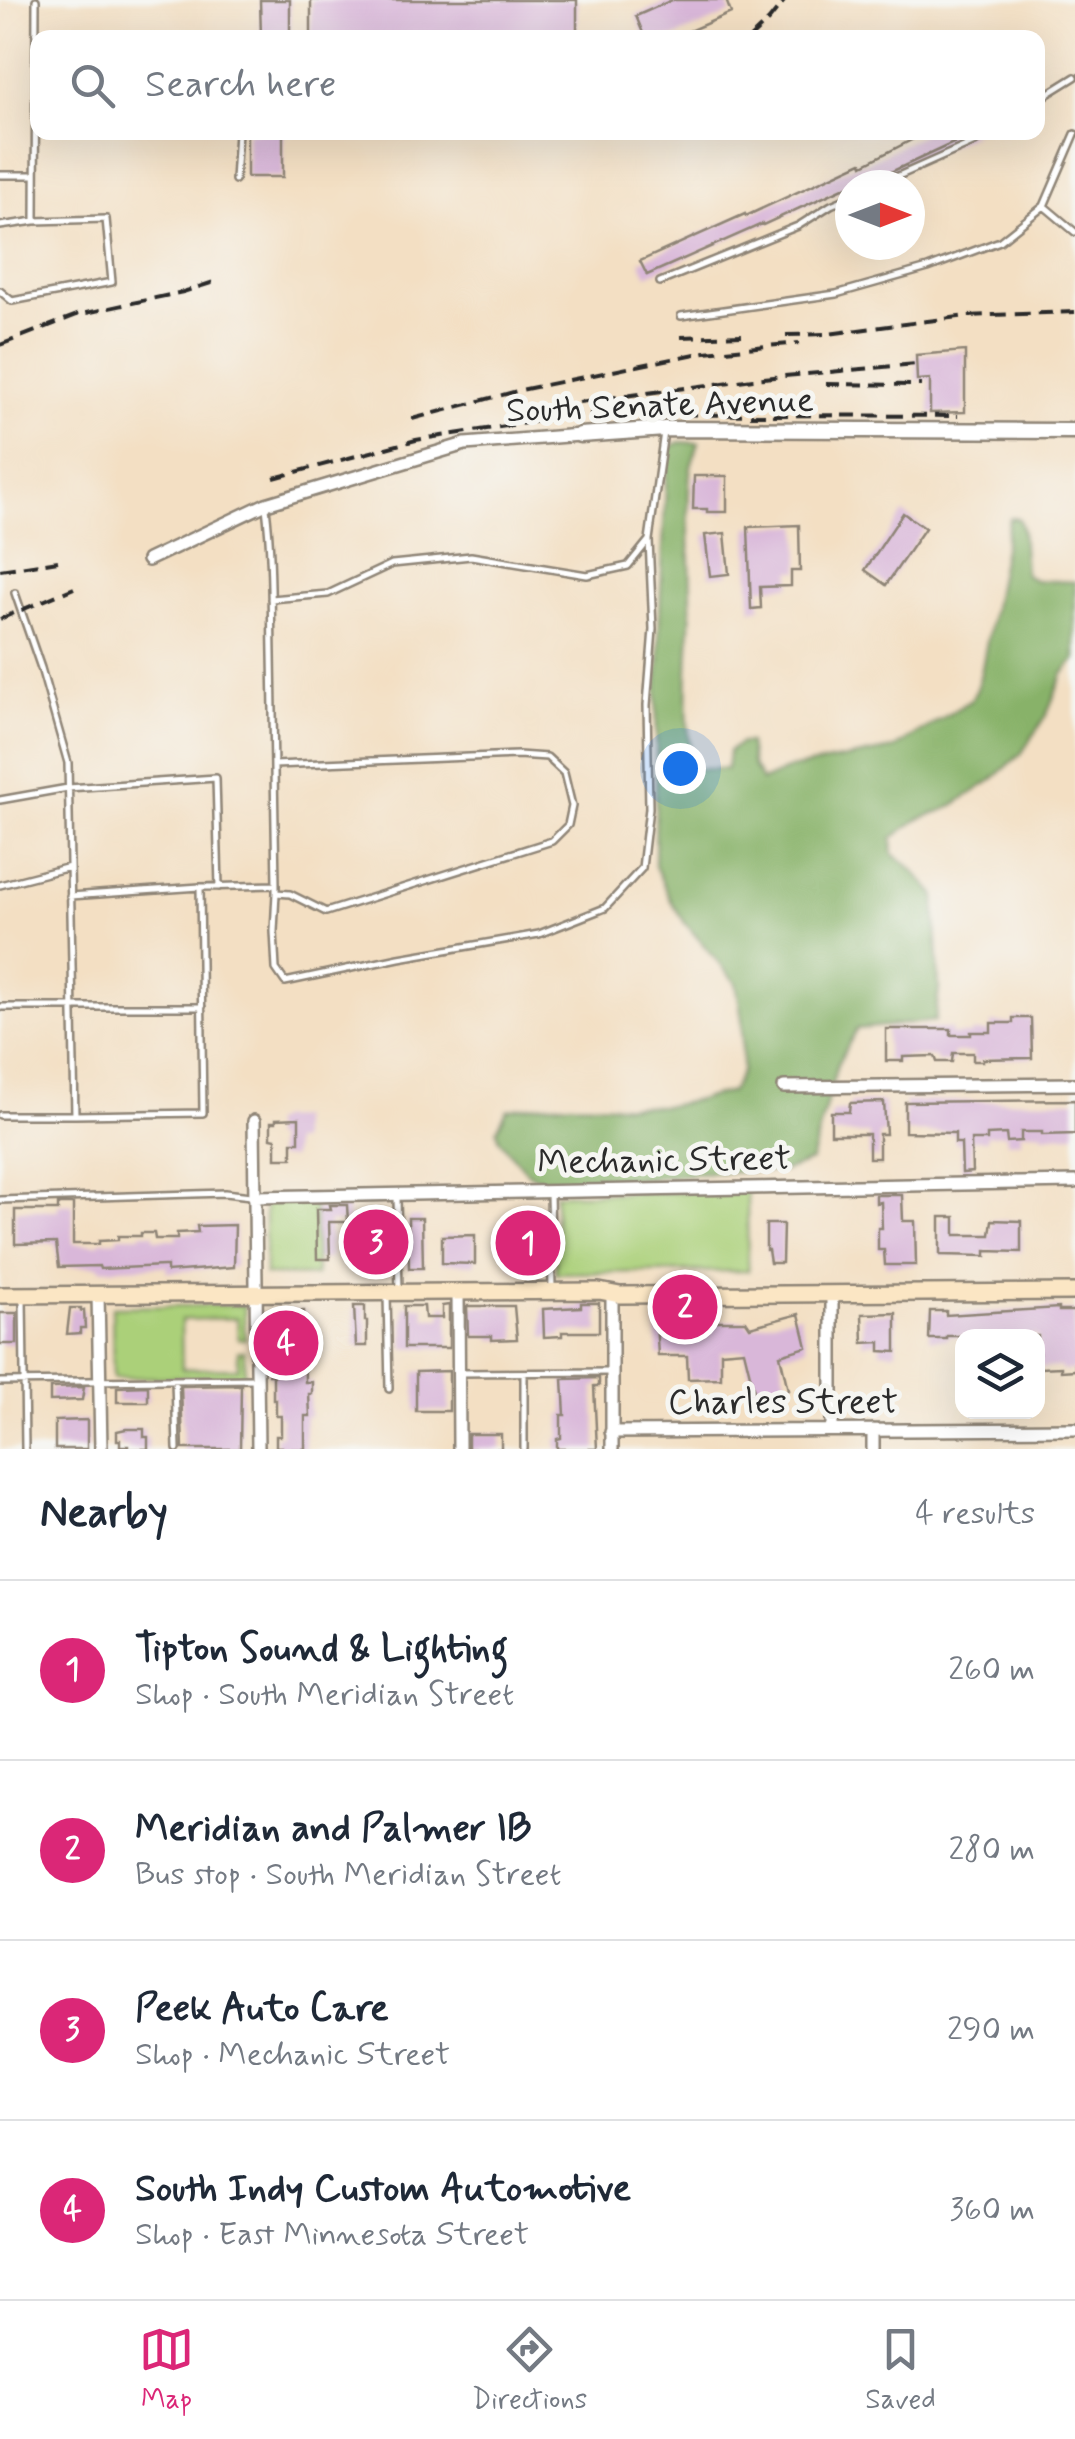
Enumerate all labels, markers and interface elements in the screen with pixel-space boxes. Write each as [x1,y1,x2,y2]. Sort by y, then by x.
search box [30,30,1045,140]
icon: search [65,58,120,113]
text: Search here [145,61,336,110]
north arrow [835,170,925,260]
street label: South Senate Avenue [505,378,815,434]
your location [655,743,706,794]
street label: Mechanic Street [537,1136,791,1186]
pin: 3 [344,1204,408,1280]
pin: 1 [496,1206,560,1280]
pin: 2 [652,1270,718,1344]
pin: 4 [254,1306,318,1380]
map controls [955,1329,1045,1419]
button: layers [955,1329,1045,1419]
street label: Charles Street [668,1380,898,1426]
text: Nearby [40,1487,168,1542]
text: 4 results [915,1493,1035,1535]
text: Tipton Sound & Lighting [135,1625,508,1674]
text: 1 [65,1649,80,1691]
text: 260 m [948,1649,1035,1691]
text: Shop · South Meridian Street [135,1674,514,1716]
text: Meridian and Palmer IB [135,1805,531,1854]
text: 2 [65,1829,80,1871]
text: 280 m [948,1829,1035,1871]
text: Bus stop · South Meridian Street [135,1854,561,1896]
text: Peek Auto Care [135,1985,389,2034]
text: 3 [65,2009,80,2051]
text: 290 m [947,2009,1035,2051]
text: Shop · Mechanic Street [135,2034,450,2076]
text: South Indy Custom Automotive [135,2165,631,2214]
text: 4 [63,2189,82,2231]
text: 360 m [949,2189,1035,2231]
text: Shop · East Minnesota Street [135,2214,529,2256]
tab: Map [139,2322,194,2419]
tab: Directions [472,2322,587,2419]
tab: Saved [865,2322,936,2419]

